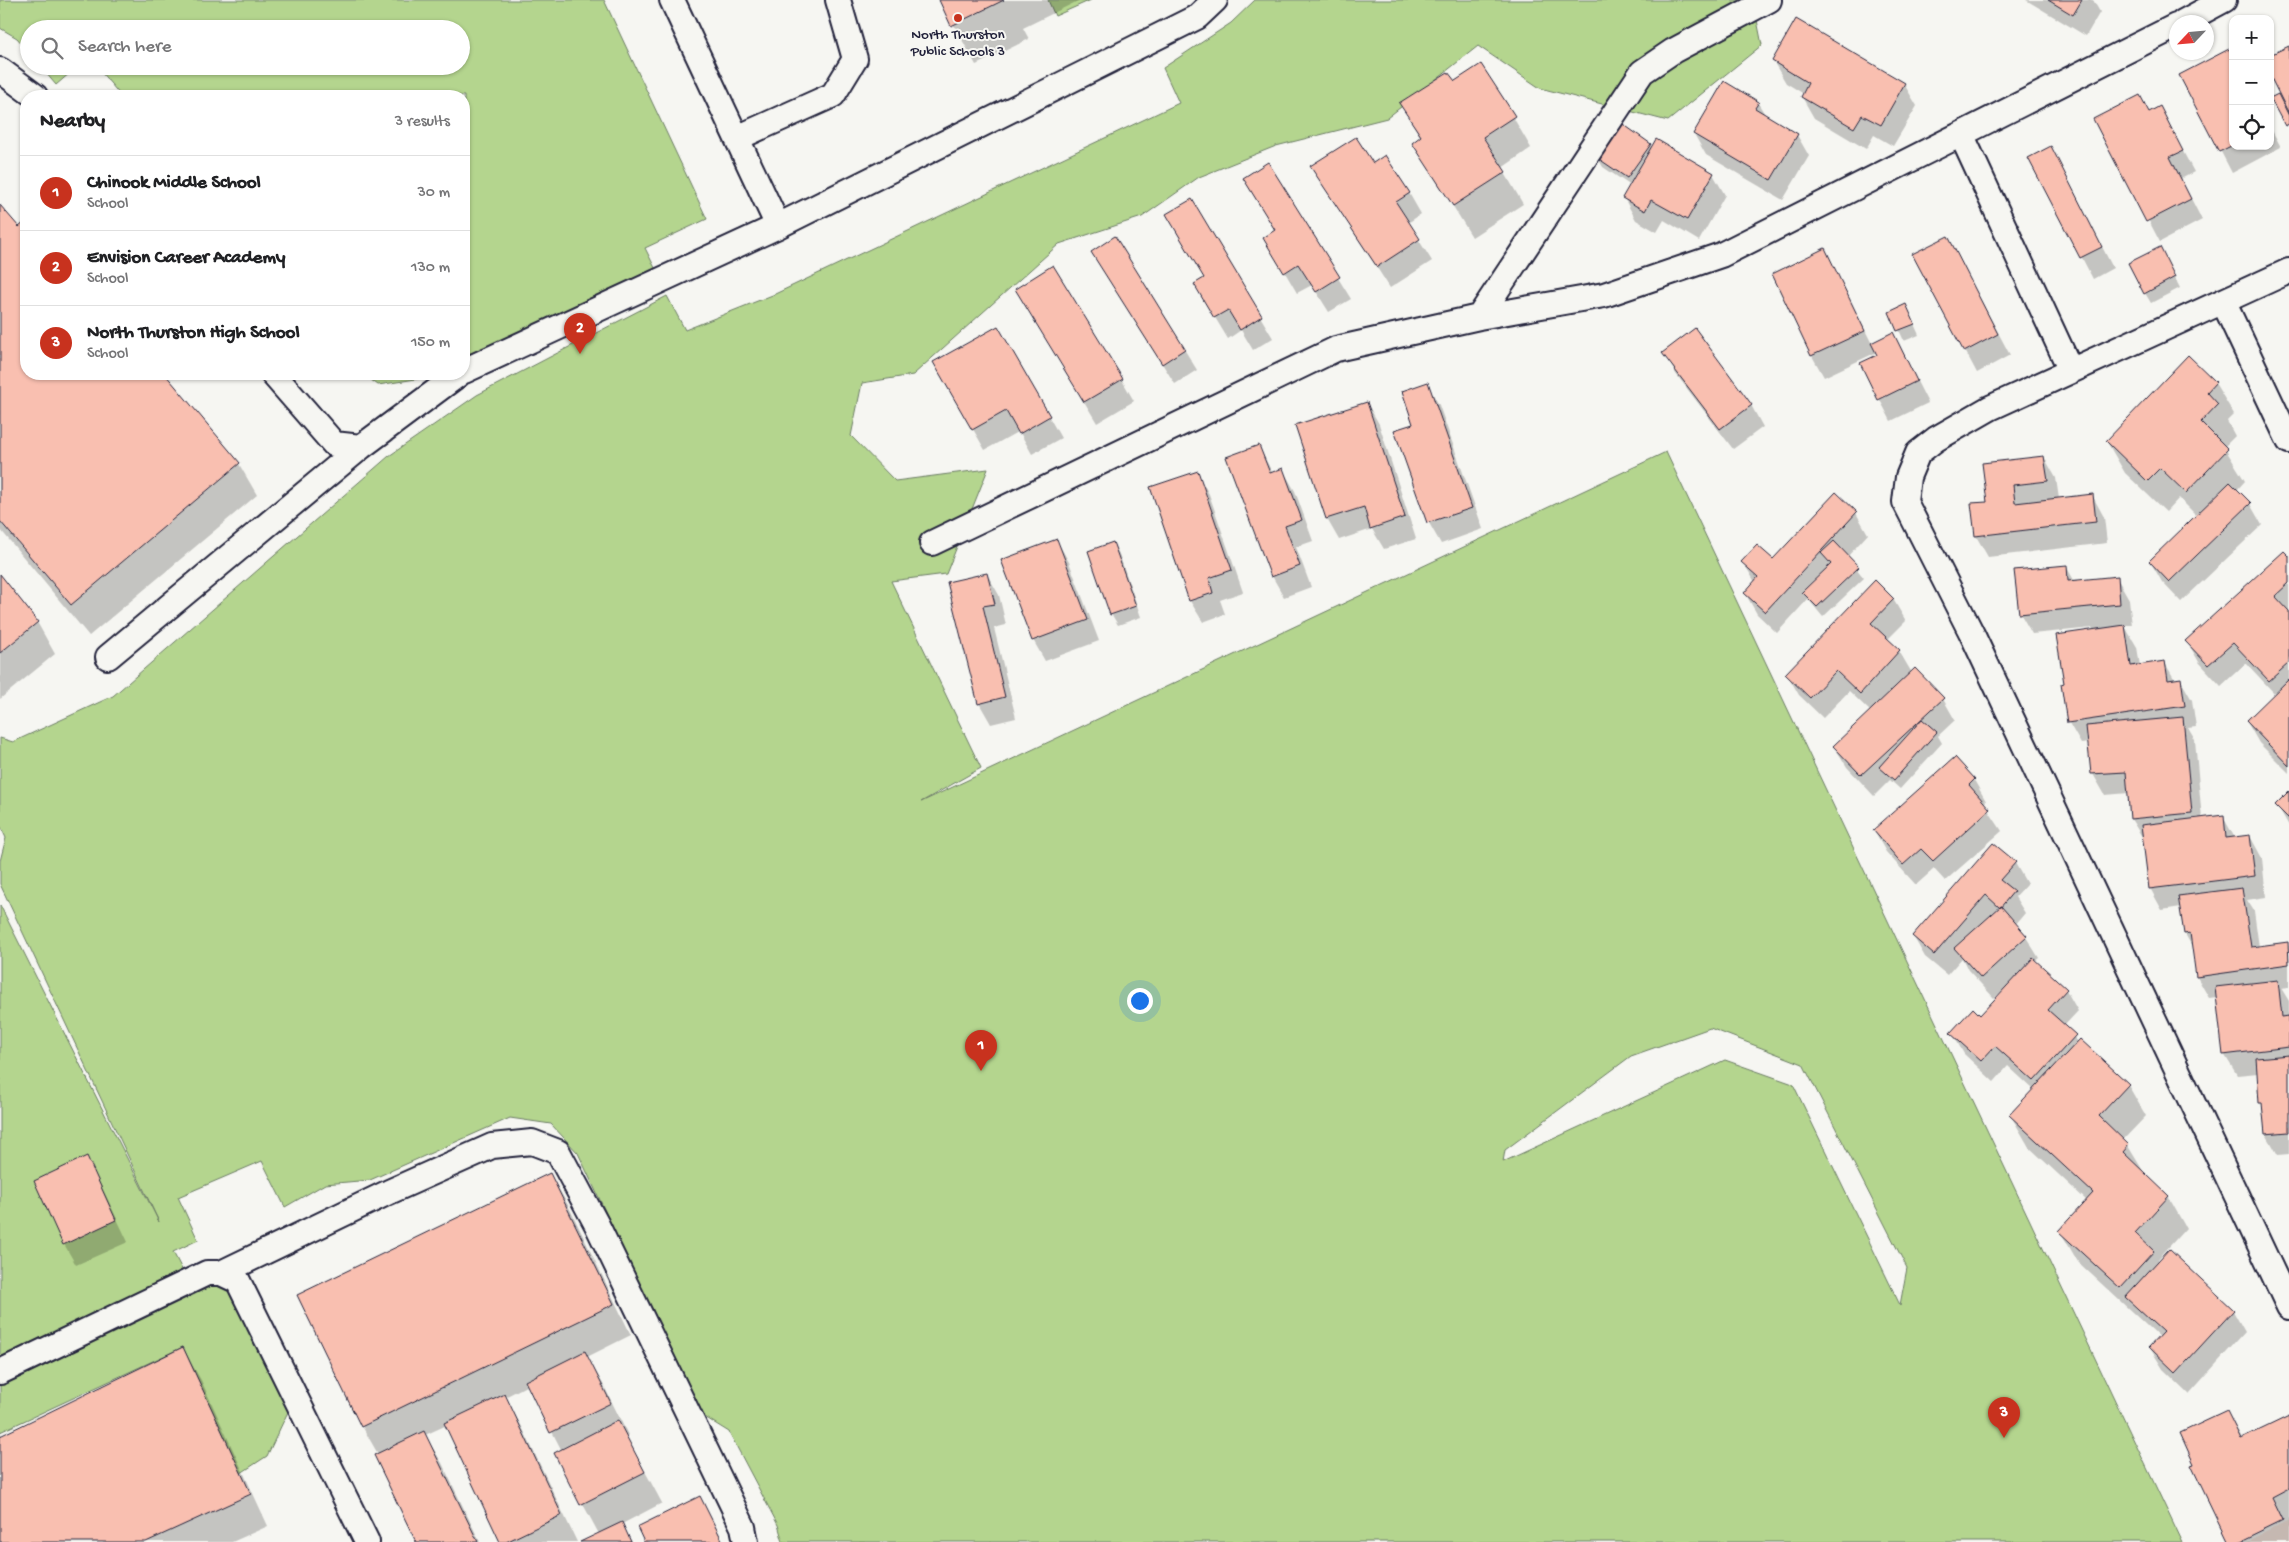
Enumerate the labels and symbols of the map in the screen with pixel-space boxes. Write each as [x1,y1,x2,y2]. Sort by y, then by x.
marker: North Thurston Public Schools 3 [952,12,964,24]
north arrow [2169,15,2214,60]
place label: North Thurston Public Schools 3 [910,26,1005,61]
pin: 2 [564,313,596,354]
your location [1127,988,1153,1014]
pin: 1 [965,1030,997,1071]
pin: 3 [1988,1397,2020,1438]

